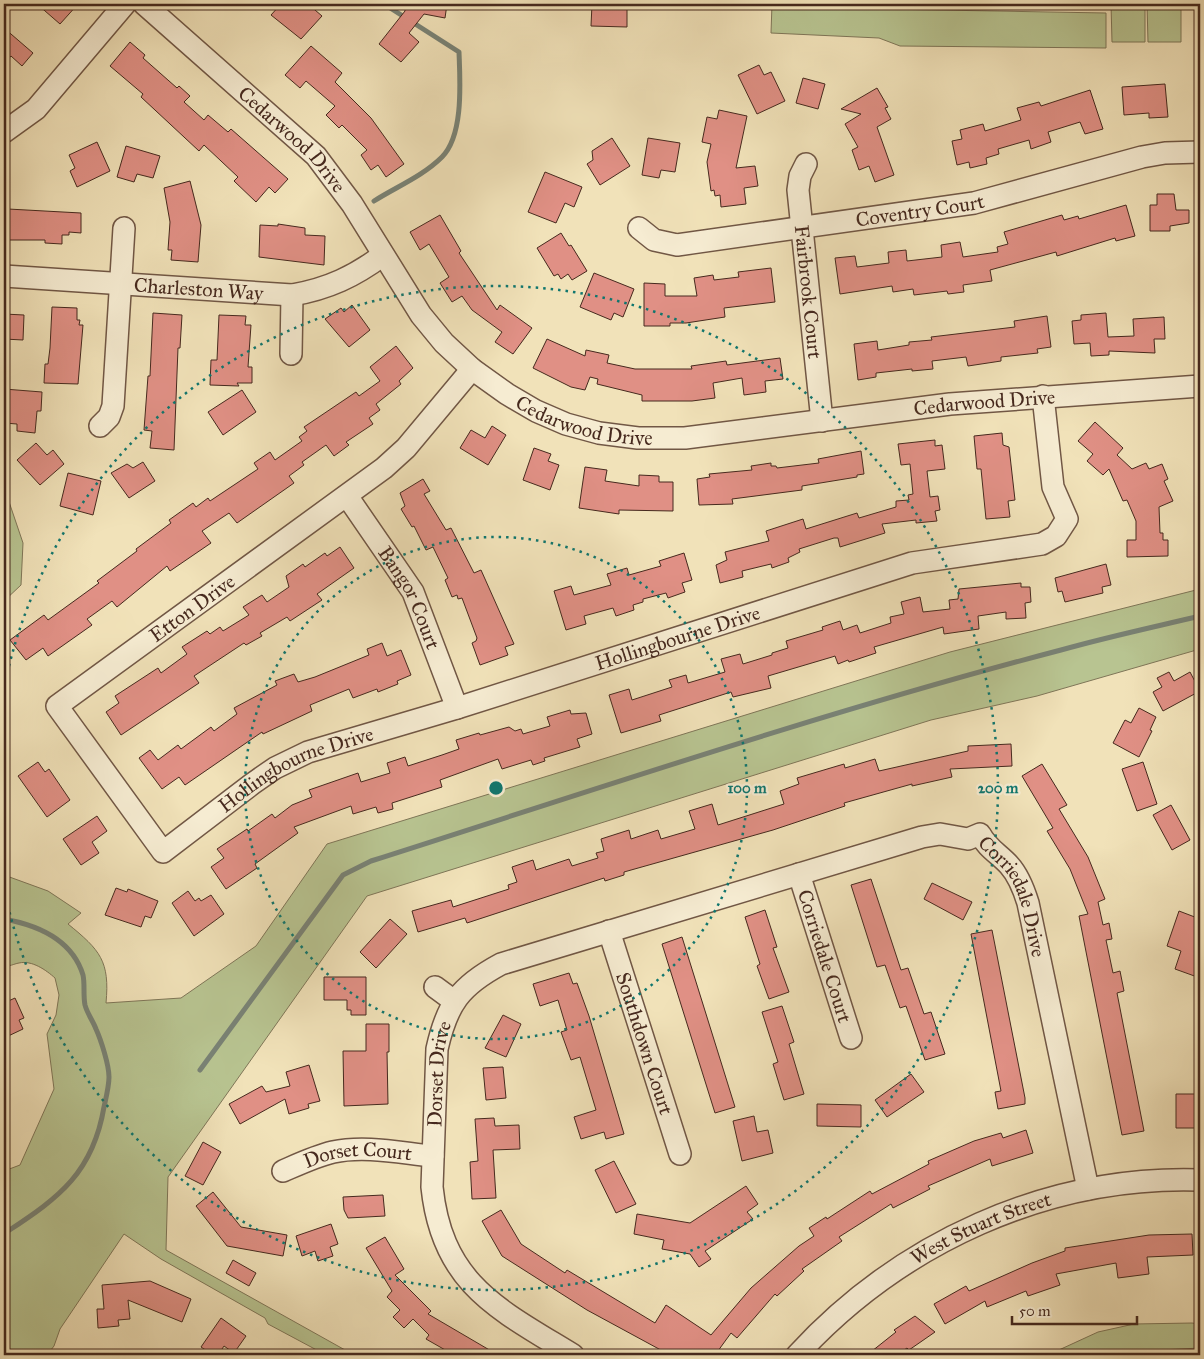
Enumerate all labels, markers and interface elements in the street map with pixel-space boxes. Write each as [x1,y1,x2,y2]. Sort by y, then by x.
street label: Cedarwood Drive [233,81,351,197]
street label: Coventry Court [854,189,987,232]
street label: Fairbrook Court [790,224,827,360]
street label: Charleston Way [133,273,265,305]
street label: Cedarwood Drive [912,384,1056,421]
street label: Cedarwood Drive [511,390,653,450]
street label: Bangor Court [373,542,445,652]
street label: Etton Drive [144,569,240,647]
street label: Hollingbourne Drive [592,600,763,675]
street label: Hollingbourne Drive [213,721,376,817]
centre of rings [487,779,505,797]
text: 100 m [727,779,767,797]
text: 200 m [978,779,1019,797]
street label: Corriedale Drive [973,831,1051,959]
street label: Corriedale Court [793,886,857,1025]
street label: Southdown Court [611,969,679,1118]
street label: Dorset Drive [422,1017,456,1127]
street label: Dorset Court [300,1137,413,1173]
street label: West Stuart Street [906,1187,1054,1270]
scale bar [1012,1294,1136,1326]
text: 50 m [1019,1302,1051,1320]

